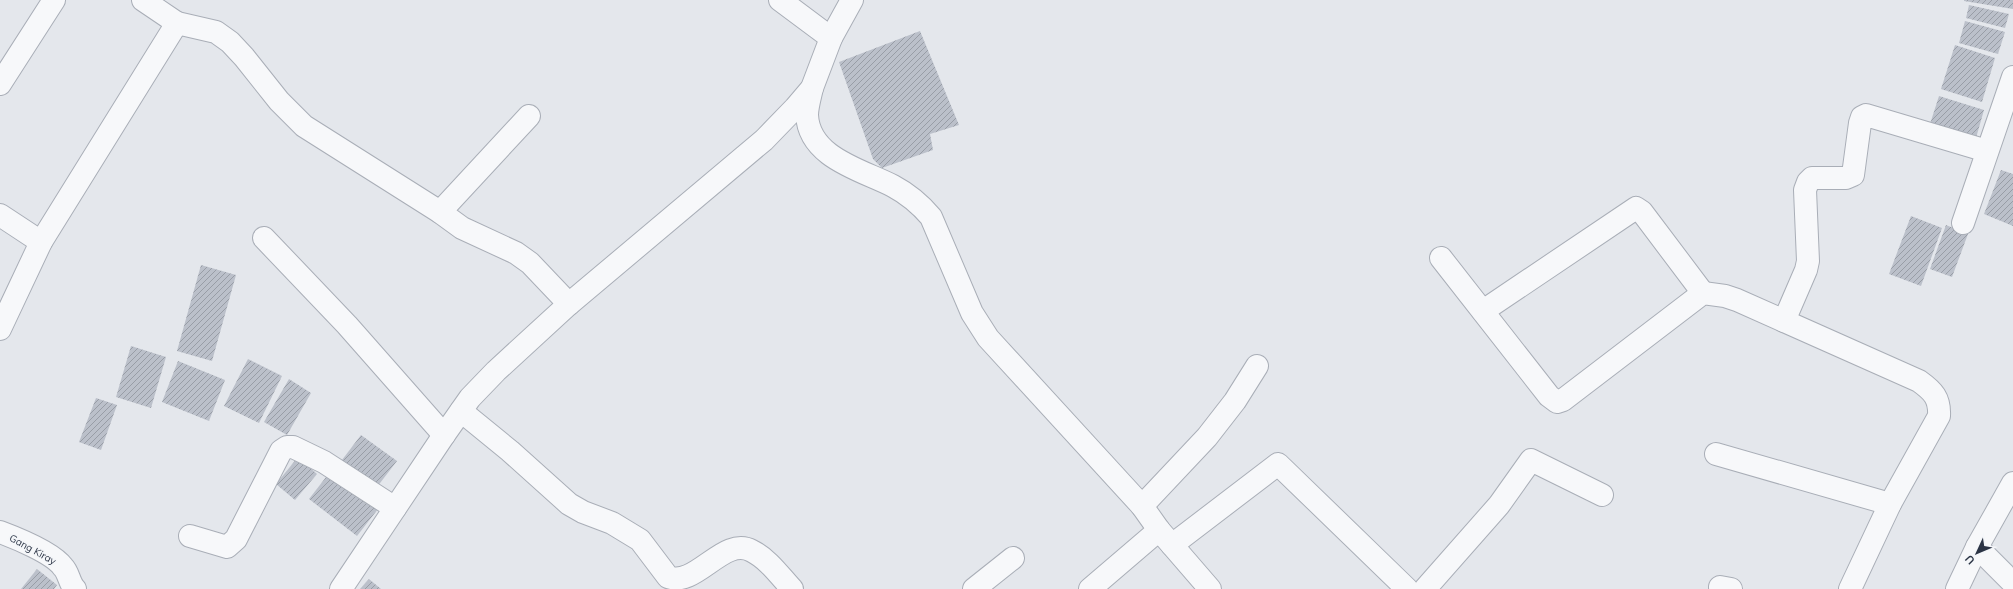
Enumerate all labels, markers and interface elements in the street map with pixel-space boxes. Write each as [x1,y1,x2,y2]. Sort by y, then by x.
street label: Gang Kiray [7,531,59,568]
north arrow [1957,533,1997,573]
text: U [1962,552,1978,568]

